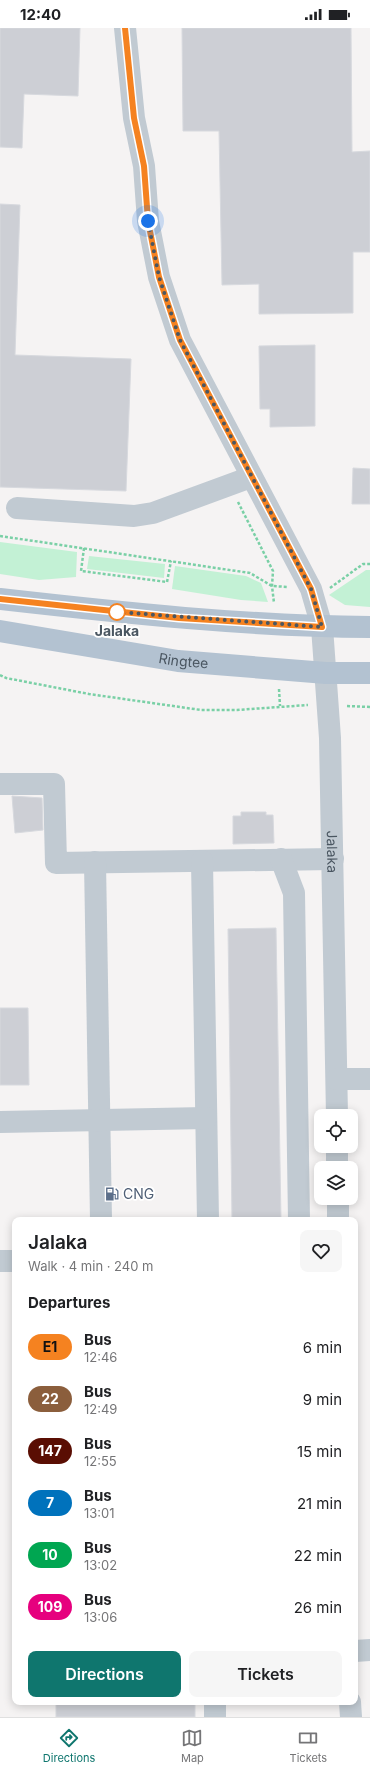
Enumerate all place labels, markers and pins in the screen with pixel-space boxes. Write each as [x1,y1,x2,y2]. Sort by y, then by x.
marker: Jalaka [108,603,126,621]
place label: Jalaka [95,622,139,639]
place label: CNG [123,1185,154,1202]
fuel station icon: CNG [104,1186,120,1202]

